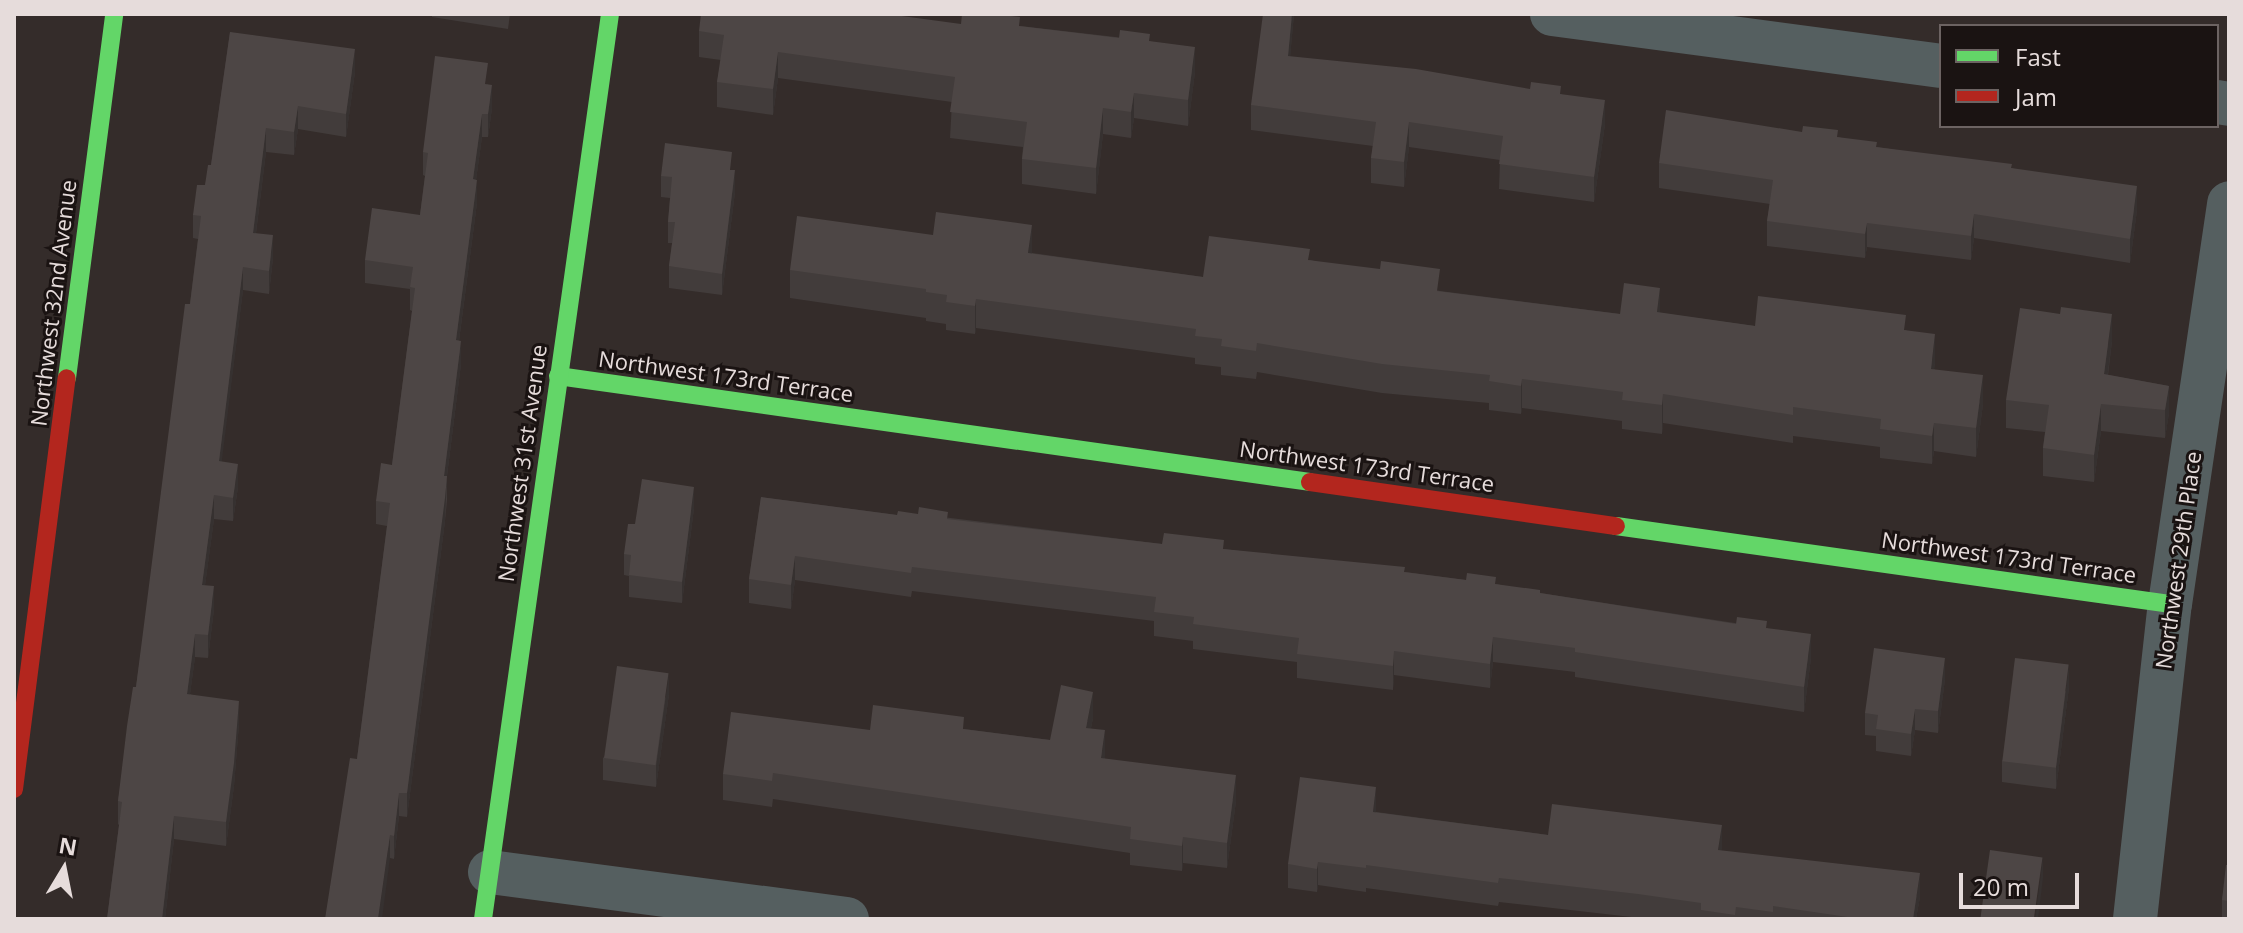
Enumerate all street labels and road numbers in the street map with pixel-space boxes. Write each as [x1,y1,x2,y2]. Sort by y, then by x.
street label: Northwest 32nd Avenue [25,178,81,428]
street label: Northwest 31st Avenue [492,343,552,583]
street label: Northwest 173rd Terrace [597,345,855,407]
street label: Northwest 173rd Terrace [1238,435,1496,497]
street label: Northwest 29th Place [2150,449,2206,671]
street label: Northwest 173rd Terrace [1880,526,2138,588]

